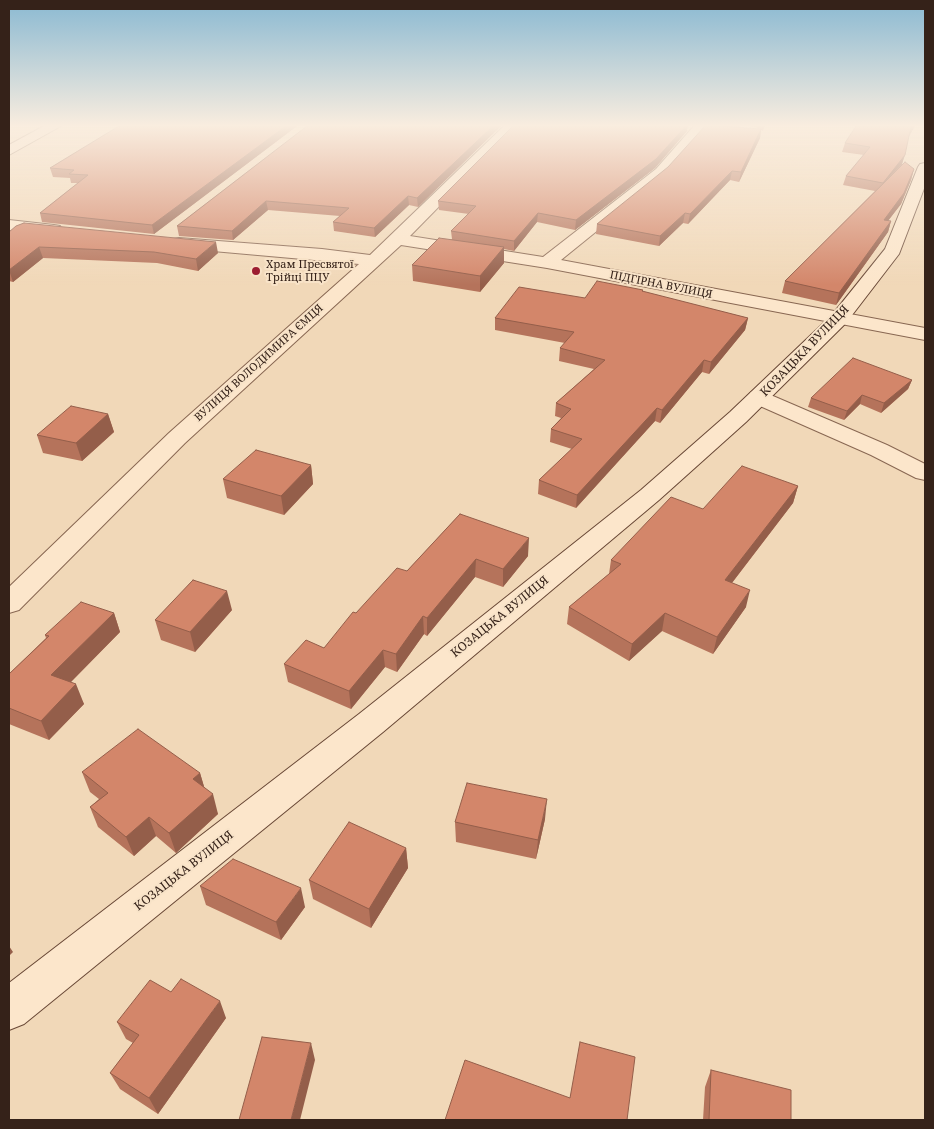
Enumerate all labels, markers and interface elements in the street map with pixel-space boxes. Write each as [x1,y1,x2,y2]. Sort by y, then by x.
place label: Храм Пресвятої Трійці ПЦУ [266,258,354,284]
marker: Храм Пресвятої Трійці ПЦУ [250,265,262,277]
street label: ПІДГІРНА ВУЛИЦЯ [608,269,714,301]
street label: ВУЛИЦЯ ВОЛОДИМИРА ЄМЦЯ [192,302,326,424]
street label: КОЗАЦЬКА ВУЛИЦЯ [758,302,852,400]
street label: КОЗАЦЬКА ВУЛИЦЯ [448,573,552,661]
street label: КОЗАЦЬКА ВУЛИЦЯ [132,828,236,914]

